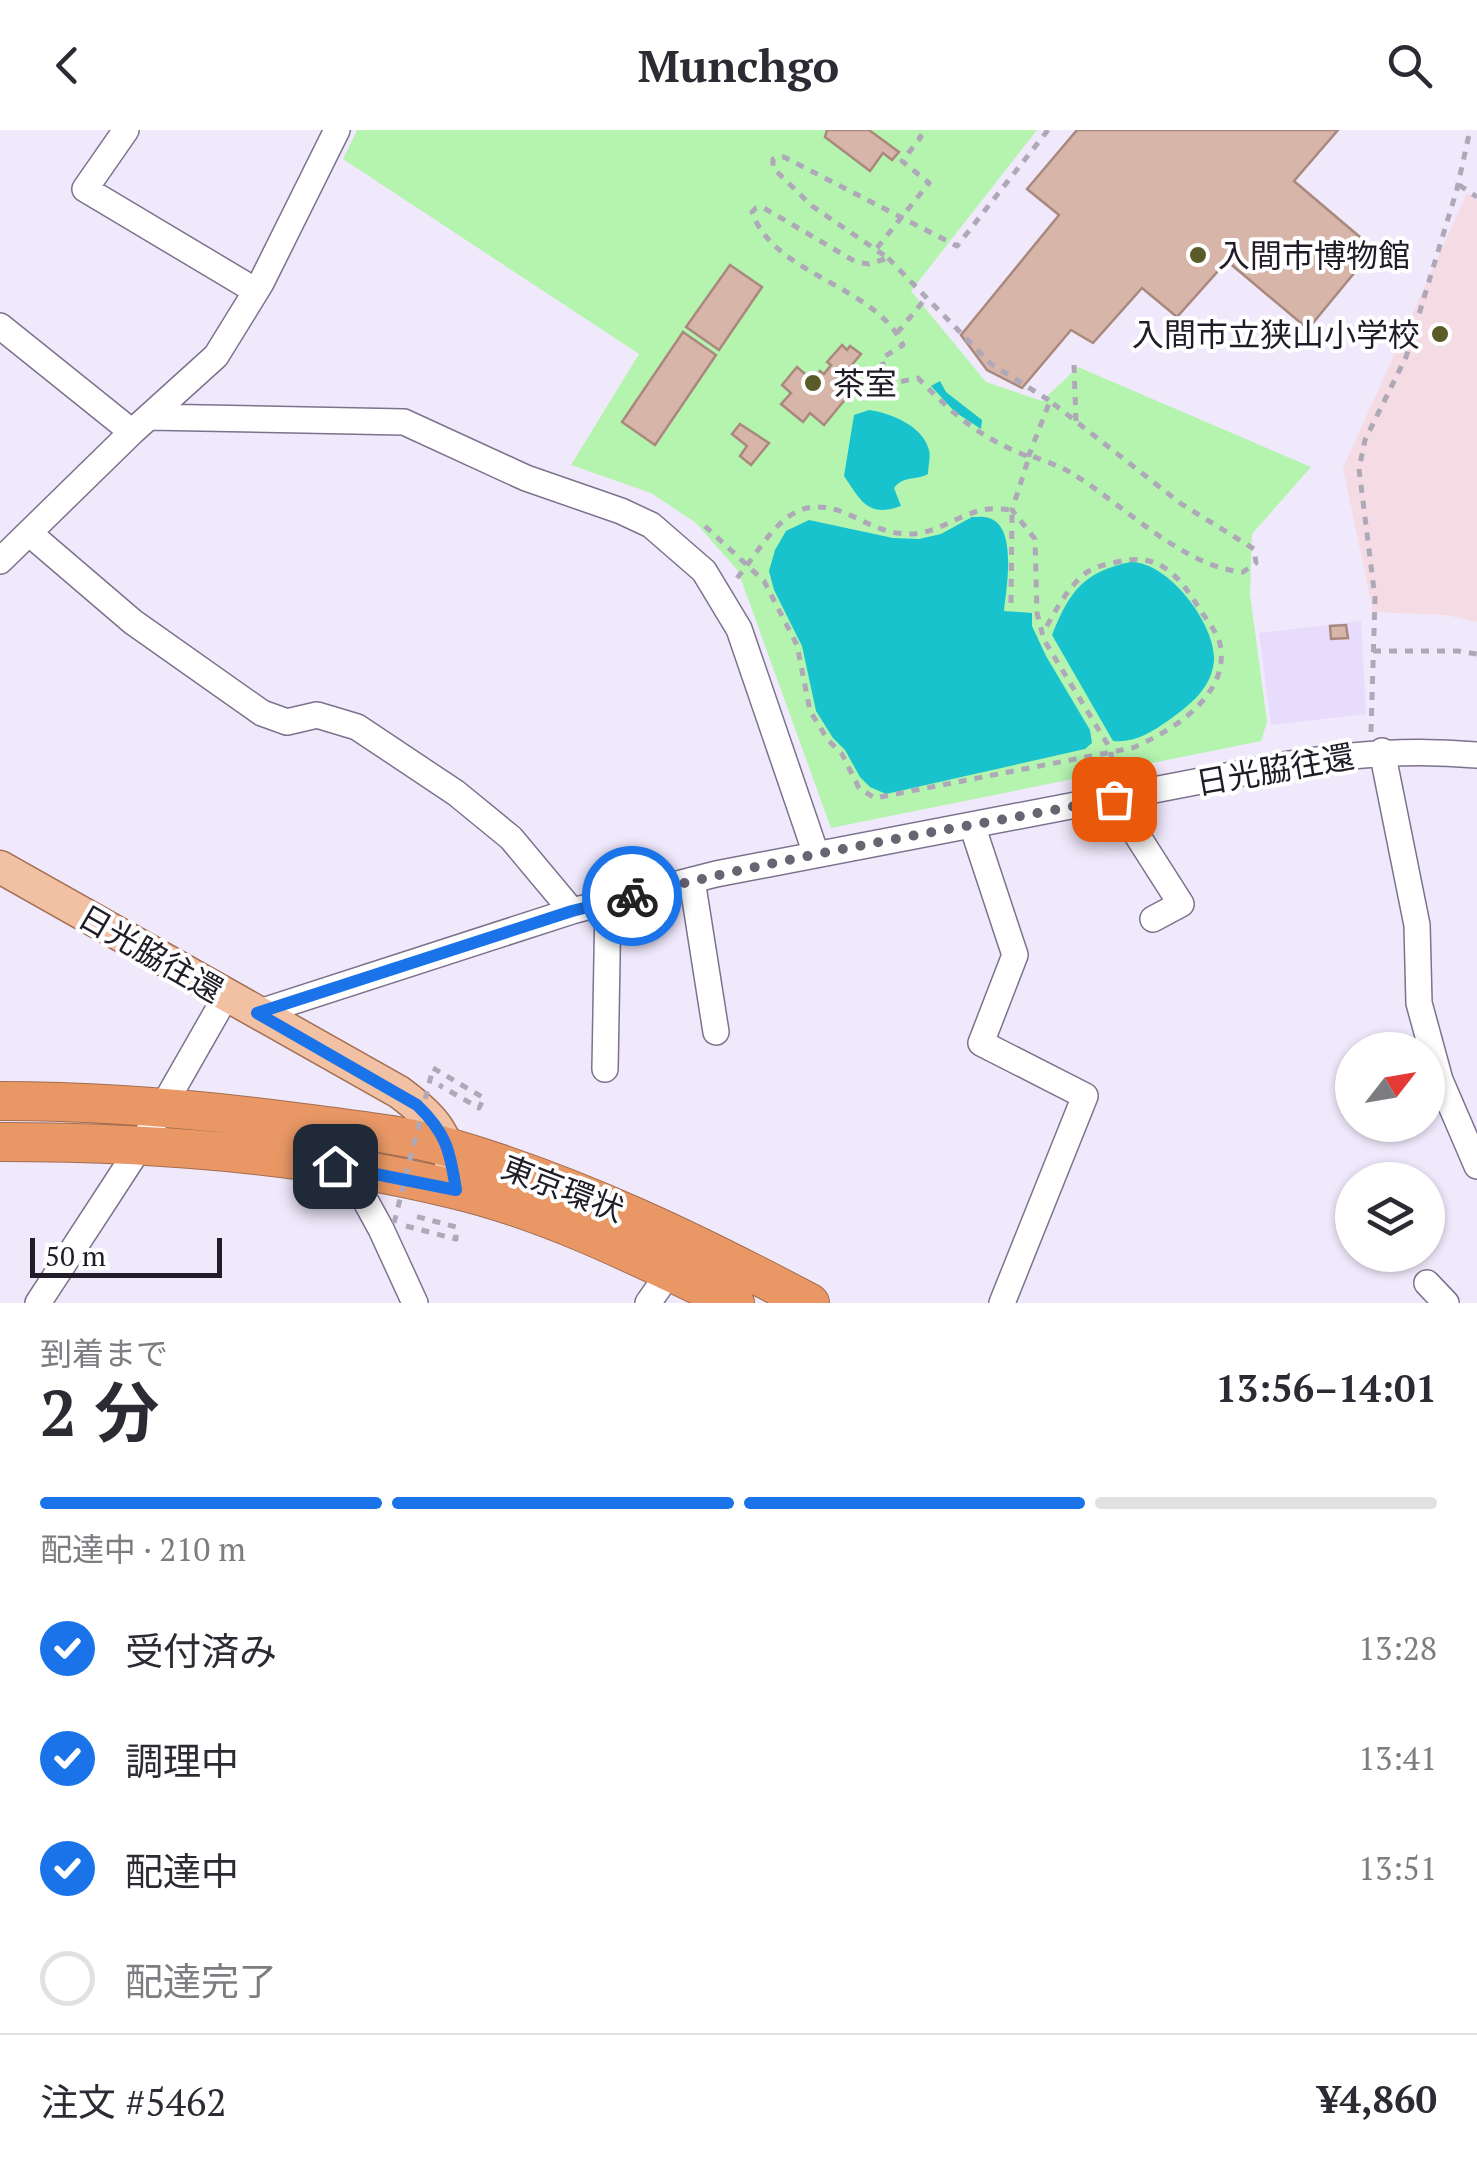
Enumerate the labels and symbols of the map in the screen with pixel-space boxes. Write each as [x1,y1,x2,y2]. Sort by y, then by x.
place label: 入間市博物館 [1218,234,1410,276]
marker: 入間市博物館 [1187,244,1209,266]
place label: 入間市立狭山小学校 [1132,313,1420,355]
marker: 入間市立狭山小学校 [1429,323,1451,345]
place label: 茶室 [833,362,897,404]
marker: 茶室 [802,372,824,394]
street label: 日光脇往還 [1193,734,1357,804]
pin [1072,757,1157,842]
courier [582,846,682,946]
street label: 日光脇往還 [71,895,231,1011]
north arrow [1335,1032,1445,1142]
pin [293,1124,378,1209]
street label: 東京環状 [496,1145,630,1231]
scale bar [30,1233,222,1278]

